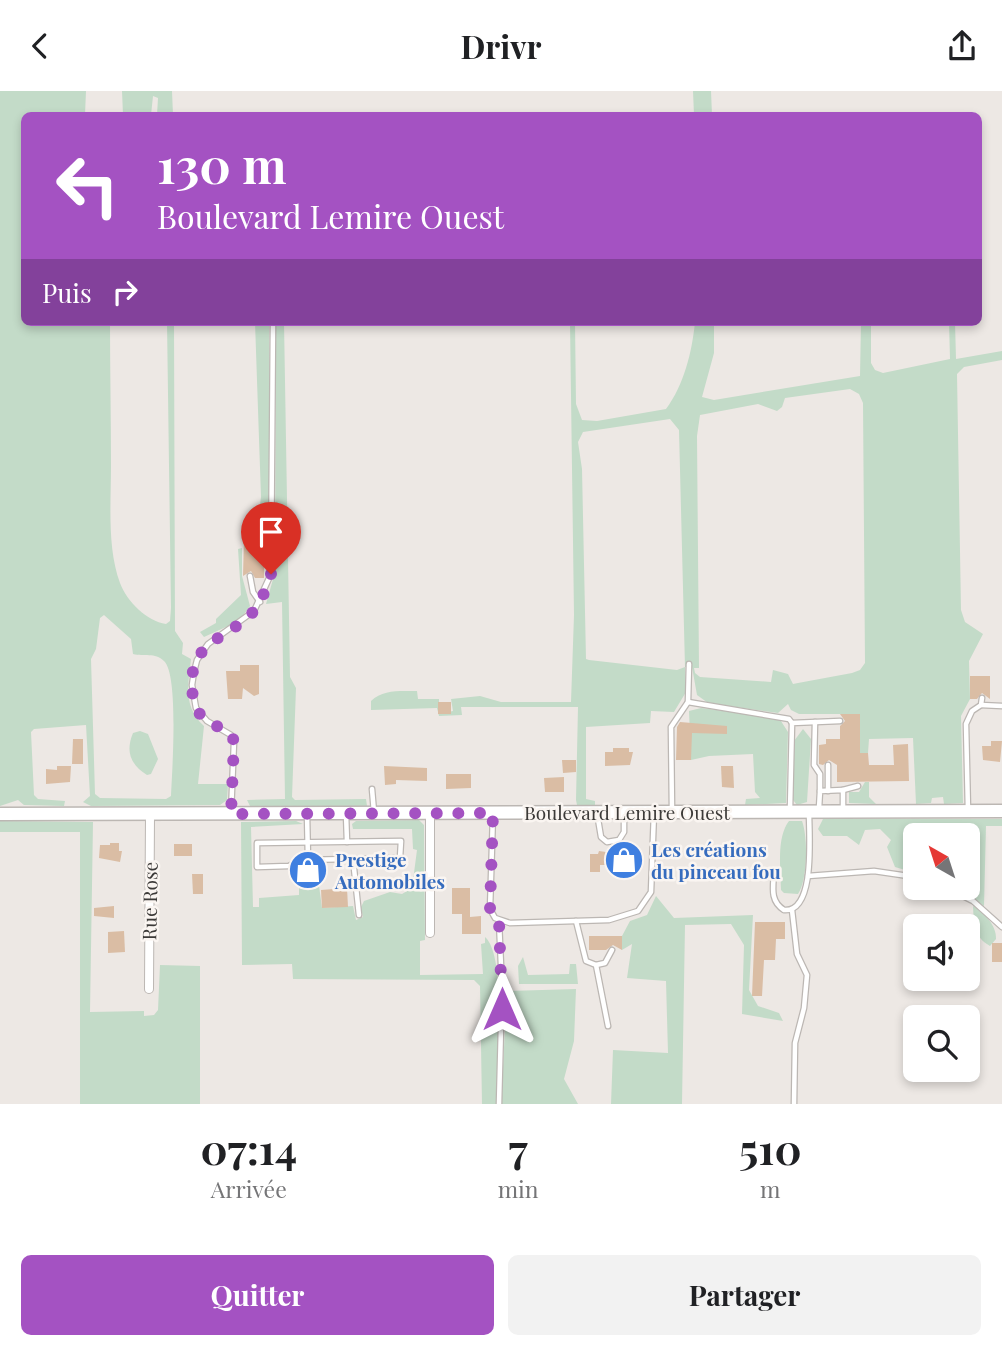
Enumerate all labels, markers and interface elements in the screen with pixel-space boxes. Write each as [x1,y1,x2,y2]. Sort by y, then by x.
text: Drivr [461,24,541,67]
icon: back [21,27,59,65]
icon: share [943,27,981,65]
text: 130 m [157,131,287,196]
icon: left [42,140,133,231]
text: Boulevard Lemire Ouest [157,194,504,237]
icon: right [106,273,144,311]
text: Puis [42,275,92,310]
pin [241,502,301,574]
icon: arrive [252,513,290,551]
street label: Boulevard Lemire Ouest [524,799,730,825]
north arrow [903,823,980,899]
map controls [903,823,980,1082]
place label: Les créations du pinceau fou [651,836,781,884]
shop icon: Les créations du pinceau fou [603,839,645,881]
place label: Prestige Automobiles [334,846,445,894]
shop icon: Prestige Automobiles [287,849,329,891]
street label: Rue Rose [135,862,163,940]
button: sound [903,914,980,991]
position arrow [465,972,539,1046]
button: search [903,1005,980,1082]
text: 07:14 [200,1120,297,1176]
text: 7 [509,1120,528,1176]
text: 510 [739,1120,801,1176]
text: Arrivée [211,1173,287,1204]
text: min [498,1173,539,1204]
text: m [760,1173,780,1204]
button: Quitter [21,1255,494,1335]
button: Partager [508,1255,981,1335]

